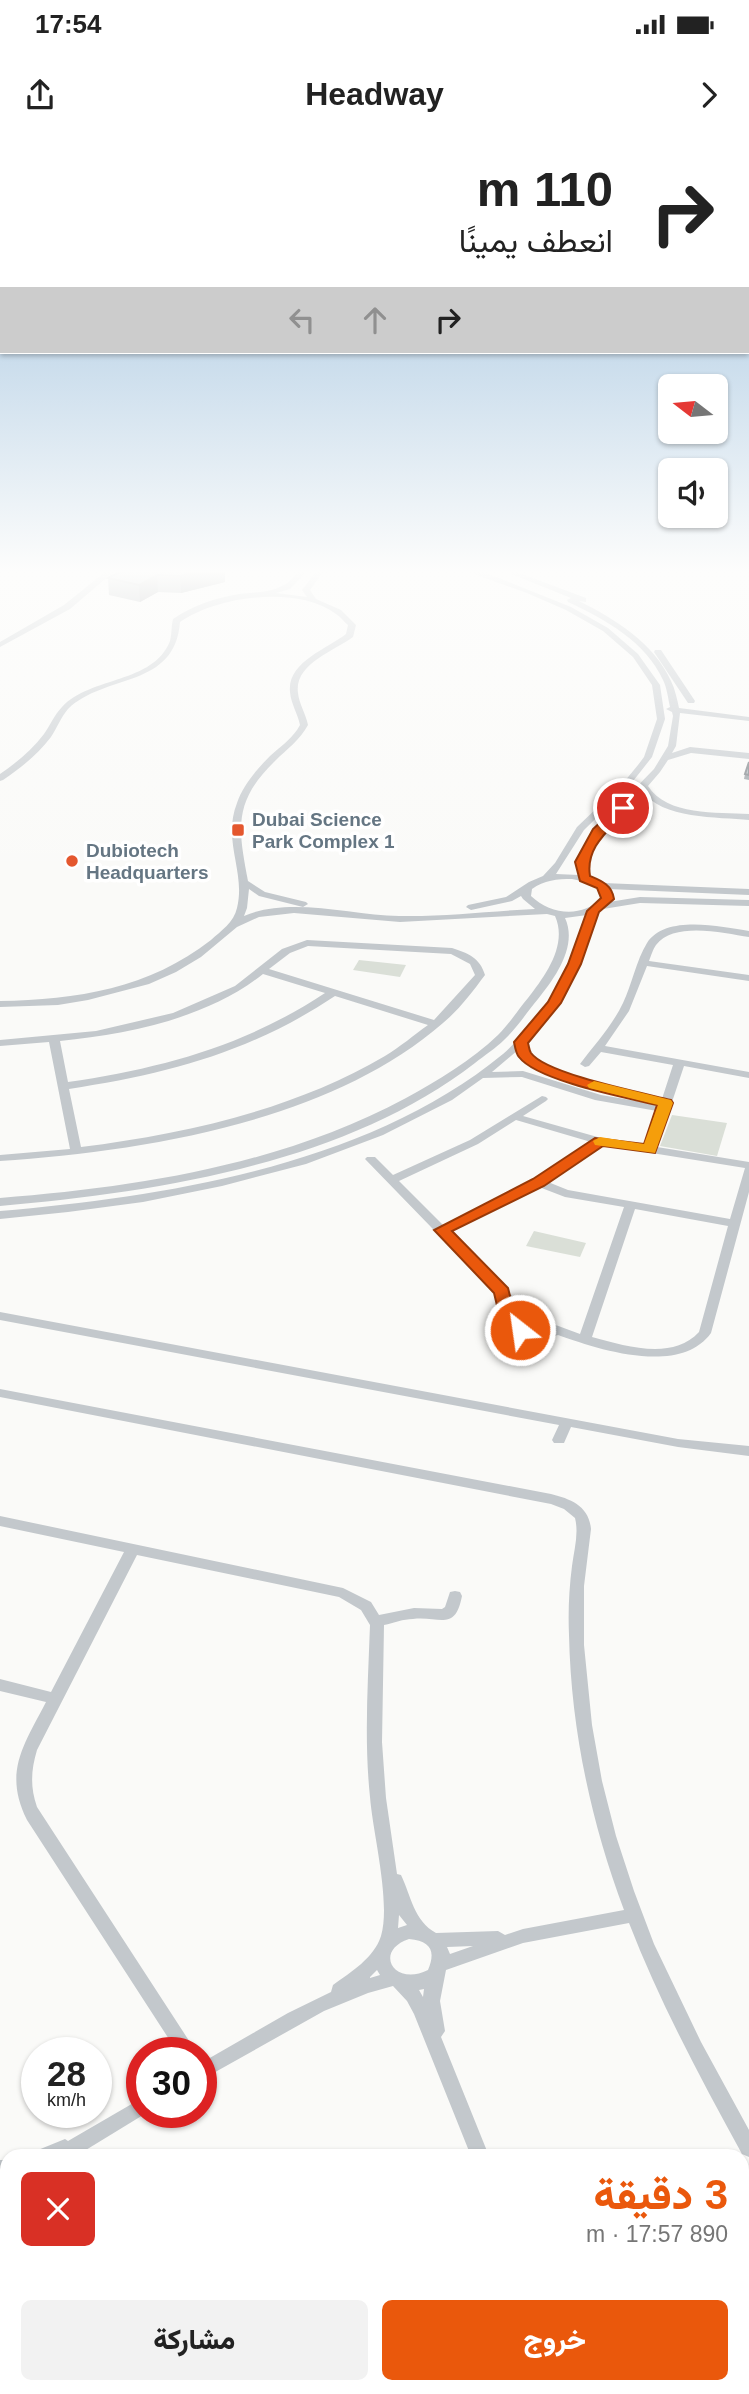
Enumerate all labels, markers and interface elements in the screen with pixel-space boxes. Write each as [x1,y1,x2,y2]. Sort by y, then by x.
text: 17:54 [35,9,102,39]
icon: share [21,76,59,114]
text: Headway [305,76,444,112]
icon: forward [690,76,728,114]
text: 110 m [477,162,613,216]
icon: right [637,168,728,259]
text: انعطف يمينًا [459,223,613,259]
icon: left [283,301,321,339]
icon: ahead [356,301,394,339]
icon: right [429,301,467,339]
north arrow [658,374,728,444]
map controls [658,374,728,528]
button: sound [658,458,728,528]
pin [593,778,653,838]
icon: arrive [604,789,642,827]
place label: Dubai Science Park Complex 1 [252,809,395,852]
marker: Dubai Science Park Complex 1 [230,822,246,838]
place label: Dubiotech Headquarters [86,840,209,883]
marker: Dubiotech Headquarters [64,853,80,869]
position arrow [483,1293,557,1367]
speed limit sign: 30 [126,2037,217,2128]
text: 28 [47,2054,86,2093]
text: km/h [47,2090,86,2110]
text: 3 دقيقة [594,2171,728,2218]
button: close [21,2172,95,2246]
text: 890 m · 17:57 [586,2221,728,2247]
button: مشاركة [21,2300,368,2380]
button: خروج [382,2300,728,2380]

